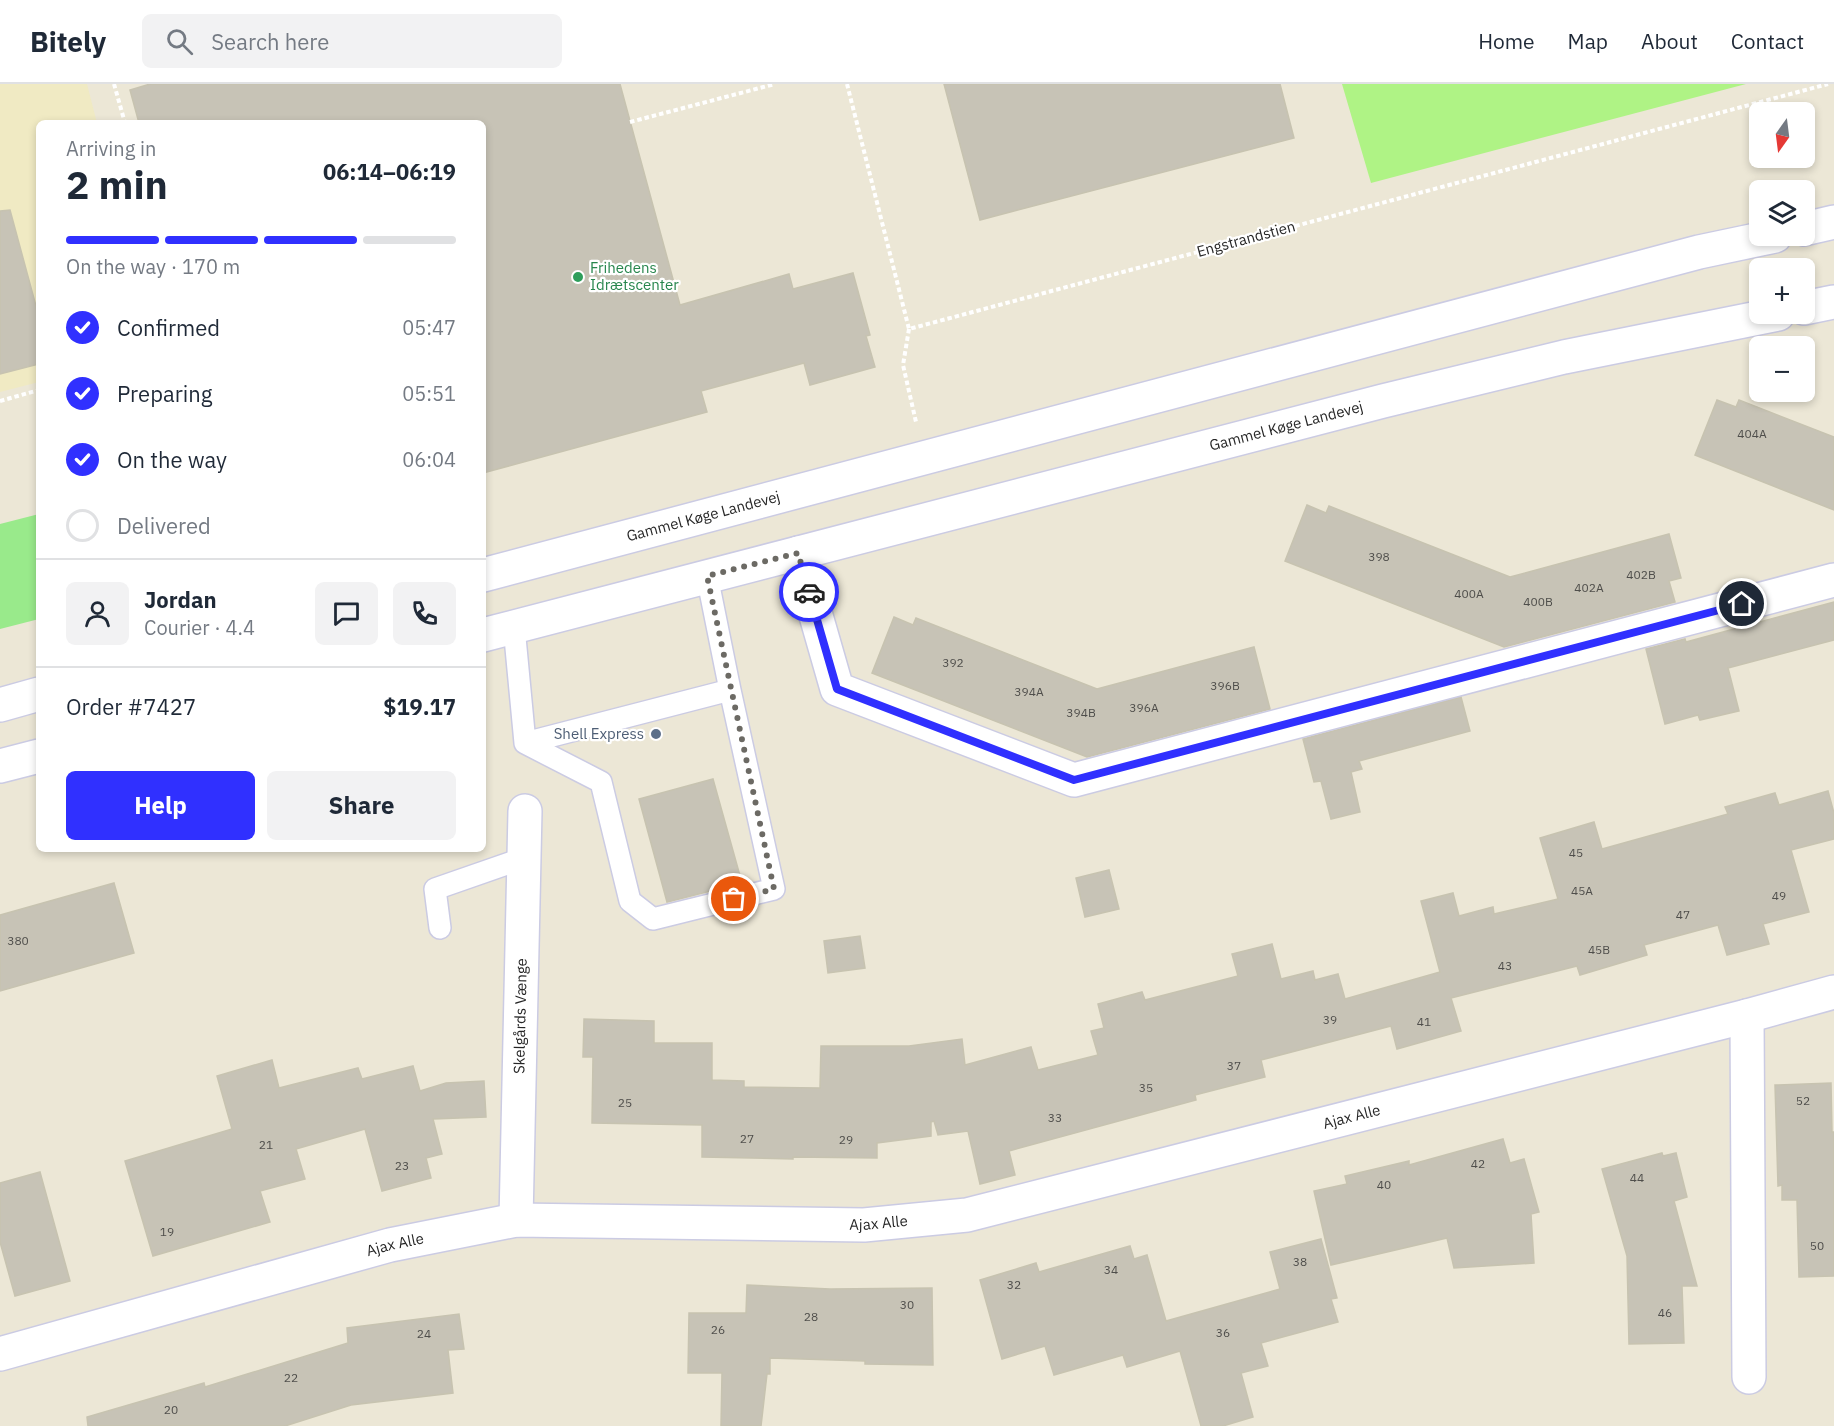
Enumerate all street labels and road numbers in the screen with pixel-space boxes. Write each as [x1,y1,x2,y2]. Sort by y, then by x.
street label: Engstrandstien [1194,216,1297,261]
street label: Gammel Køge Landevej [1207,397,1365,455]
street label: Gammel Køge Landevej [624,487,782,545]
street label: Skelgårds Vænge [509,958,531,1074]
street label: Ajax Alle [1321,1100,1382,1133]
street label: Ajax Alle [849,1211,909,1234]
street label: Ajax Alle [364,1229,425,1260]

